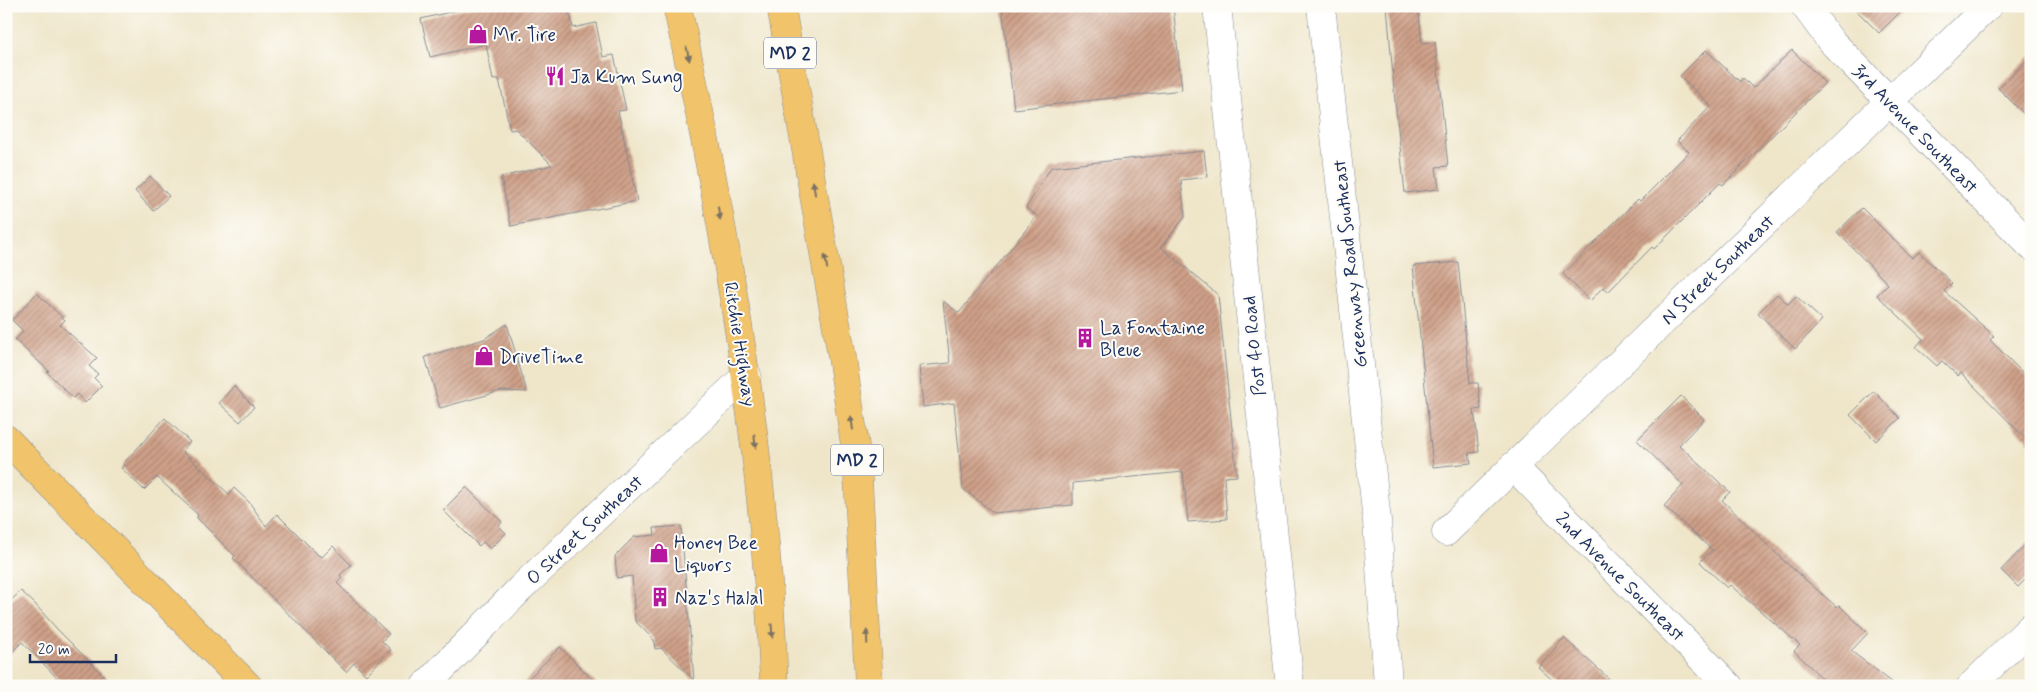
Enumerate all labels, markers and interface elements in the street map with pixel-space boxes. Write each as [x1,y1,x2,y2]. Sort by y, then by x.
shop icon: Mr. Tire [467,23,489,45]
place label: Mr. Tire [493,23,556,48]
road number: MD 2 [764,38,816,68]
one-way arrow [684,46,692,62]
street label: 3rd Avenue Southeast [1847,59,1983,199]
restaurant icon: Ja Kum Sung [544,65,566,87]
place label: Ja Kum Sung [570,65,683,92]
street label: Greenway Road Southeast [1327,159,1374,369]
one-way arrow [809,180,817,196]
one-way arrow [715,206,723,221]
street label: N Street Southeast [1656,210,1780,331]
one-way arrow [822,254,830,270]
street label: Ritchie Highway [714,280,762,409]
street label: Post 40 Road [1237,295,1272,397]
place label: La Fontaine Bleue [1100,316,1205,363]
building icon: La Fontaine Bleue [1074,327,1096,349]
shop icon: DriveTime [473,345,495,367]
place label: DriveTime [499,345,584,370]
one-way arrow [848,414,856,430]
one-way arrow [751,433,759,449]
road number: MD 2 [831,444,883,476]
street label: O Street Southeast [521,470,649,591]
street label: 2nd Avenue Southeast [1550,507,1690,647]
place label: Honey Bee Liquors [674,531,758,578]
shop icon: Honey Bee Liquors [648,542,670,564]
building icon: Naz's Halal [649,586,671,608]
place label: Naz's Halal [675,586,763,611]
one-way arrow [768,624,776,640]
one-way arrow [862,629,870,645]
scale bar [30,632,116,664]
text: 20 m [38,640,70,660]

